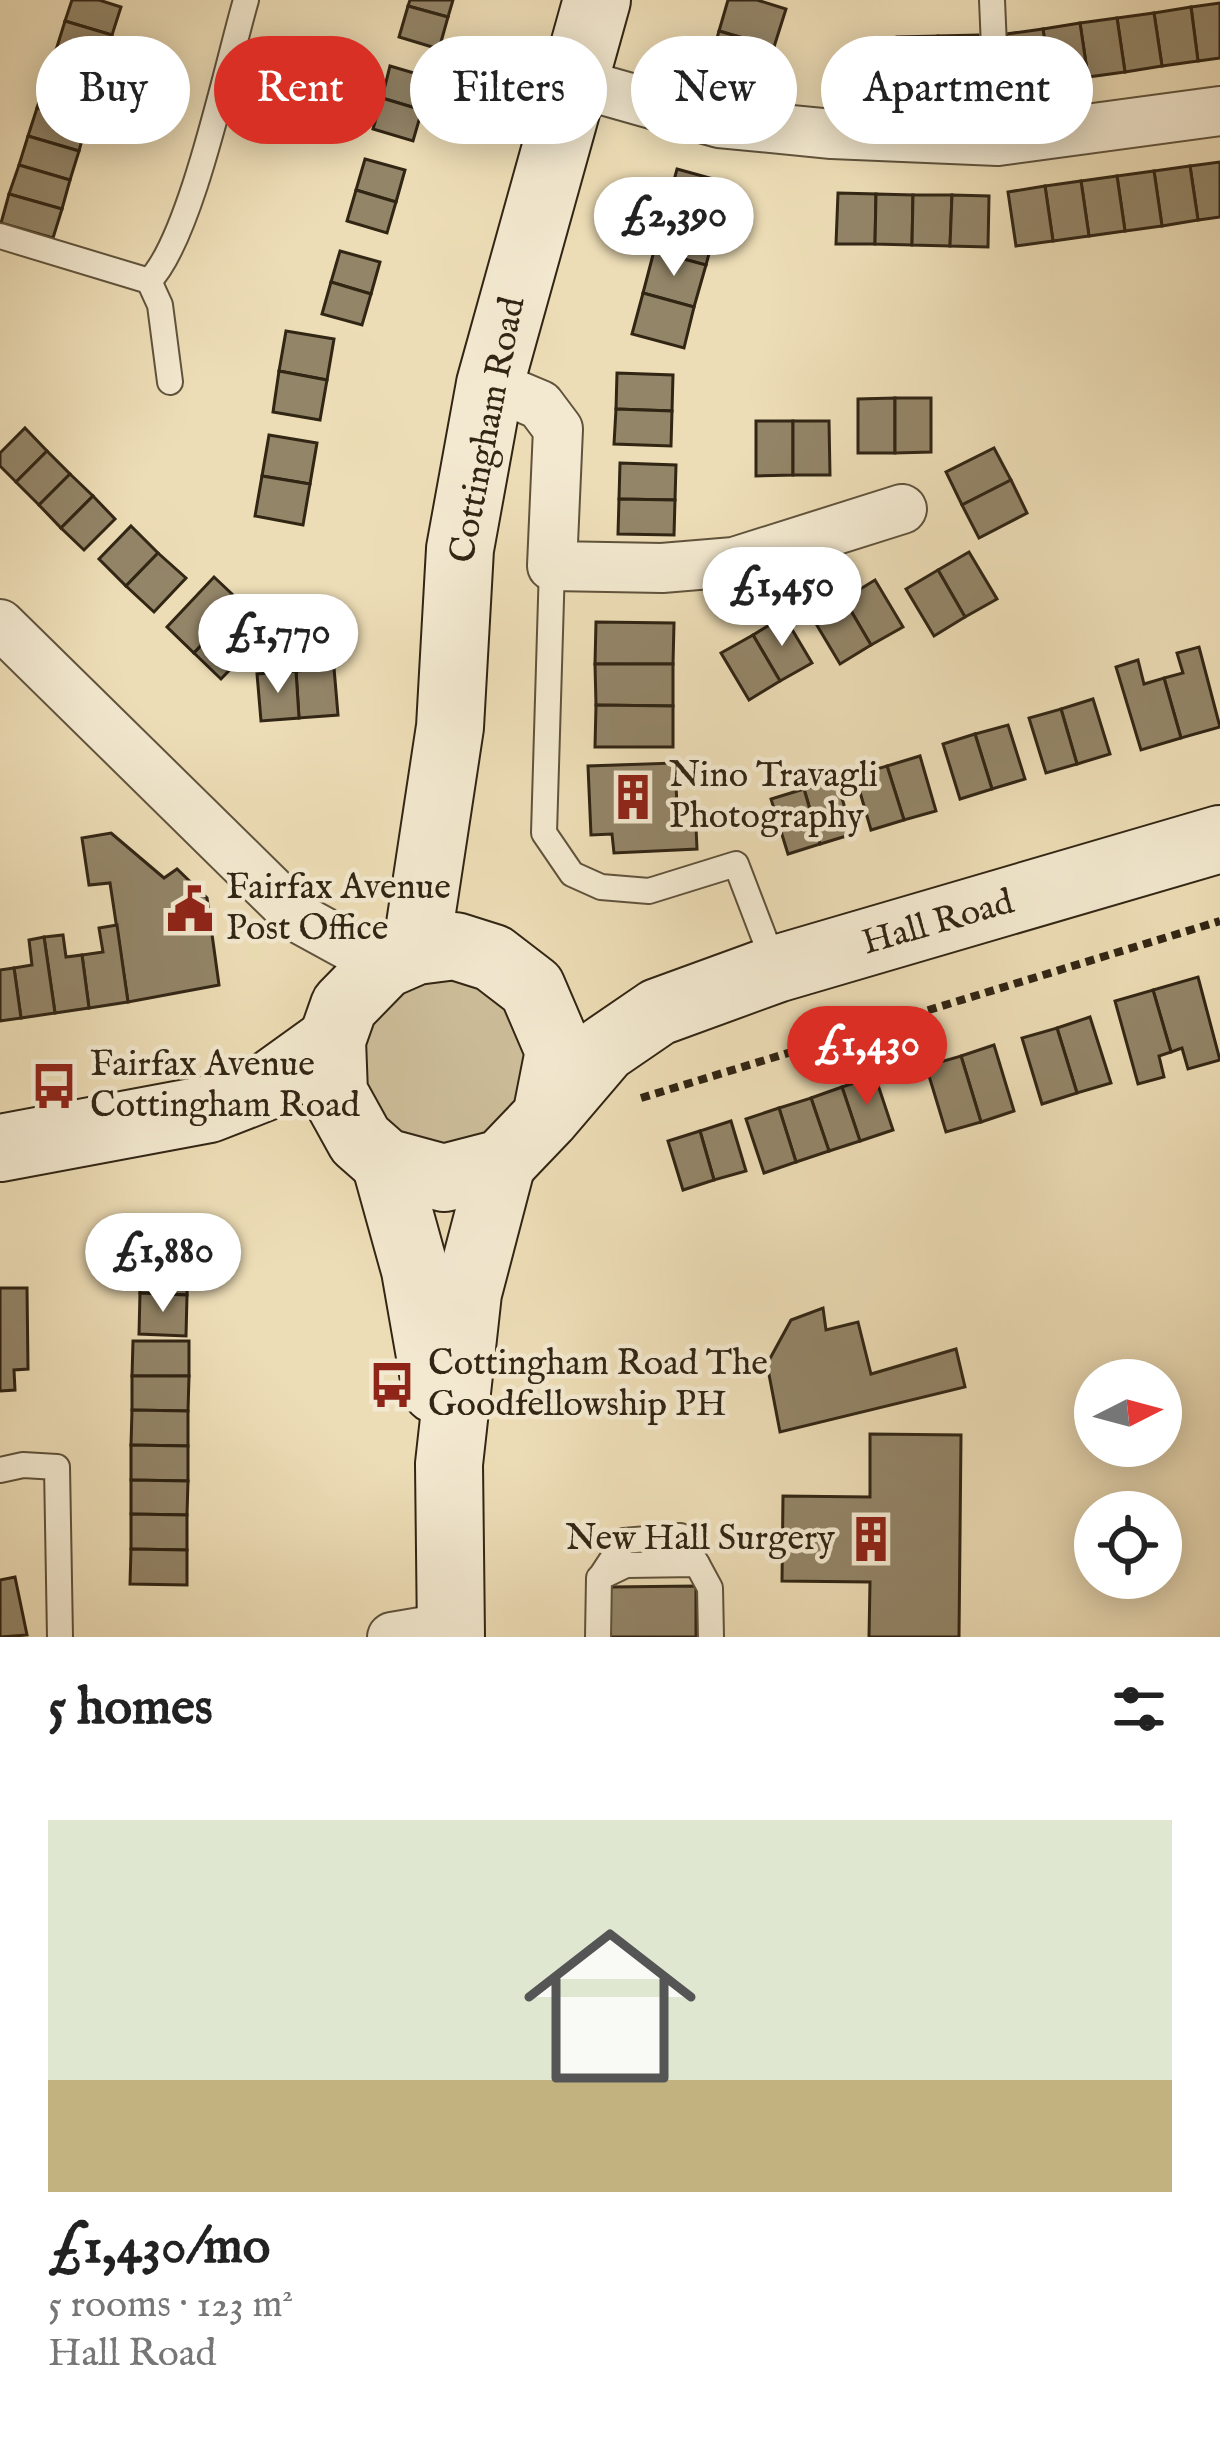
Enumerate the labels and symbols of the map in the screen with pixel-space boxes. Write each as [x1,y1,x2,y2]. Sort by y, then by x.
pin: £2,390 [576,177,772,279]
street label: Cottingham Road [440,292,536,567]
pin: £1,450 [684,547,880,649]
pin: £1,770 [180,594,376,696]
place label: Nino Travagli Photography [669,753,878,840]
building icon: Nino Travagli Photography [608,772,658,822]
place label: Fairfax Avenue Post Office [226,865,451,952]
street label: Hall Road [857,879,1020,967]
public building icon: Fairfax Avenue Post Office [165,884,215,934]
pin: £1,430 [769,1006,965,1108]
place label: Fairfax Avenue Cottingham Road [90,1042,361,1129]
bus stop icon: Fairfax Avenue Cottingham Road [29,1061,79,1111]
pin: £1,880 [65,1213,261,1315]
place label: Cottingham Road The Goodfellowship PH [428,1341,768,1428]
north arrow [1074,1359,1182,1467]
bus stop icon: Cottingham Road The Goodfellowship PH [367,1360,417,1410]
building icon: New Hall Surgery [846,1514,896,1564]
place label: New Hall Surgery [565,1516,835,1562]

